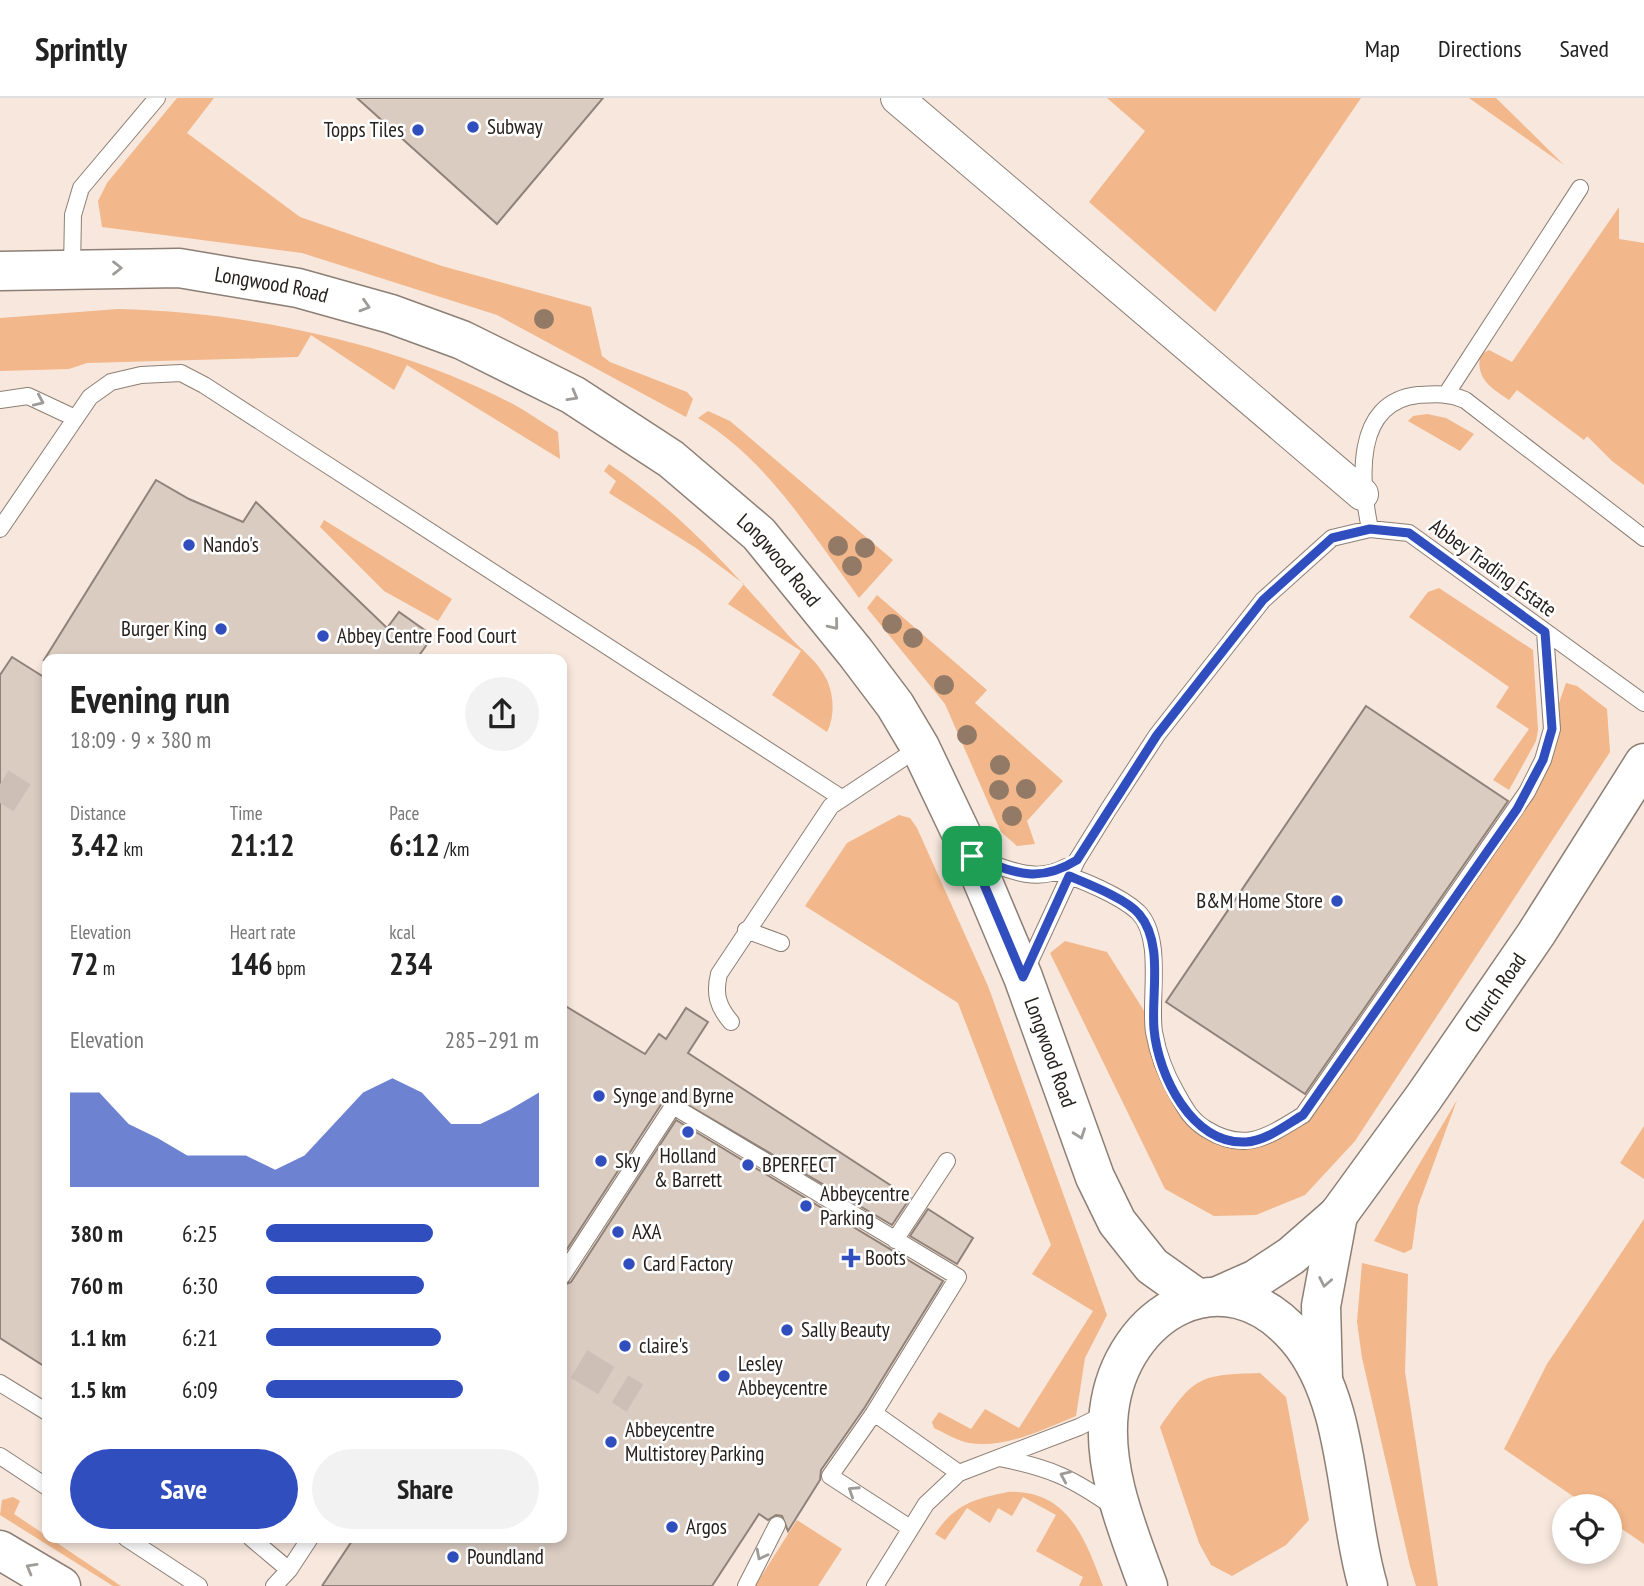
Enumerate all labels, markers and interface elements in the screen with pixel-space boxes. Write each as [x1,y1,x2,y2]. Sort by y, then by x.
text: Sprintly [35,27,127,70]
text: Map [1365,33,1400,64]
text: Directions [1438,33,1522,64]
text: Saved [1560,33,1609,64]
place label: Subway [487,113,543,140]
place label: Topps Tiles [324,116,404,143]
marker: Subway [465,119,481,135]
marker: Topps Tiles [410,122,426,138]
one-way arrow [112,260,123,276]
street label: Longwood Road [213,260,331,309]
one-way arrow [359,298,371,313]
one-way arrow [566,388,579,401]
one-way arrow [31,393,44,407]
street label: Longwood Road [732,507,827,612]
street label: Abbey Trading Estate [1425,512,1562,623]
place label: Nando's [203,531,259,558]
marker: Nando's [181,537,197,553]
place label: Burger King [121,615,207,642]
one-way arrow [826,617,838,630]
marker: Burger King [213,621,229,637]
place label: Abbey Centre Food Court [337,622,517,649]
marker: Abbey Centre Food Court [315,628,331,644]
text: Evening run [70,674,230,723]
button: share [465,677,539,751]
text: 18:09 · 9 × 380 m [70,725,211,754]
text: Distance [70,801,126,825]
text: Time [230,801,263,825]
text: Pace [389,801,419,825]
text: 3.42 [70,825,119,864]
text: 21:12 [230,825,295,864]
text: 6:12 [389,825,440,864]
pin [942,826,1002,886]
text: km [119,837,143,861]
text: /km [440,837,469,861]
icon: arrive [953,837,991,875]
place label: B&M Home Store [1196,887,1323,914]
marker: B&M Home Store [1329,893,1345,909]
text: Elevation [70,920,131,944]
text: Heart rate [230,920,296,944]
text: kcal [389,920,415,944]
text: 72 [70,944,99,983]
text: 146 [230,944,273,983]
text: 234 [389,944,432,983]
street label: Church Road [1458,948,1532,1038]
text: m [99,956,115,980]
text: bpm [273,956,306,980]
street label: Longwood Road [1018,994,1083,1111]
text: Elevation [70,1025,144,1054]
text: 285–291 m [445,1025,539,1054]
place label: Synge and Byrne [613,1082,734,1109]
marker: Synge and Byrne [591,1088,607,1104]
marker: Holland & Barrett [680,1124,696,1140]
one-way arrow [1071,1127,1085,1139]
place label: Holland & Barrett [654,1142,722,1193]
place label: Sky [615,1147,640,1174]
place label: BPERFECT [762,1151,837,1178]
marker: Sky [593,1153,609,1169]
marker: BPERFECT [740,1157,756,1173]
place label: Abbeycentre Parking [820,1180,910,1231]
marker: Abbeycentre Parking [798,1198,814,1214]
place label: AXA [632,1218,661,1245]
text: 380 m [70,1219,123,1248]
text: 6:25 [182,1219,218,1248]
marker: AXA [610,1224,626,1240]
place label: Boots [865,1244,906,1271]
place label: Card Factory [643,1250,733,1277]
marker: Boots [843,1250,859,1266]
marker: Card Factory [621,1256,637,1272]
text: 760 m [70,1271,123,1300]
text: 6:30 [182,1271,218,1300]
one-way arrow [1319,1276,1334,1288]
place label: Sally Beauty [801,1316,890,1343]
marker: Sally Beauty [779,1322,795,1338]
text: 1.1 km [70,1323,126,1352]
text: 6:21 [182,1323,218,1352]
place label: claire's [639,1332,688,1359]
marker: claire's [617,1338,633,1354]
place label: Lesley Abbeycentre [738,1350,828,1401]
marker: Lesley Abbeycentre [716,1368,732,1384]
text: 1.5 km [70,1375,126,1404]
text: 6:09 [182,1375,218,1404]
place label: Abbeycentre Multistorey Parking [625,1416,764,1467]
marker: Abbeycentre Multistorey Parking [603,1434,619,1450]
button: Save [70,1449,298,1529]
button: Share [312,1449,539,1529]
one-way arrow [1060,1470,1073,1484]
one-way arrow [848,1487,861,1499]
map controls [1552,1494,1622,1564]
button: locate [1552,1494,1622,1564]
place label: Argos [686,1513,727,1540]
marker: Argos [664,1519,680,1535]
place label: Poundland [467,1543,544,1570]
one-way arrow [756,1548,770,1560]
marker: Poundland [445,1549,461,1565]
one-way arrow [25,1563,38,1576]

